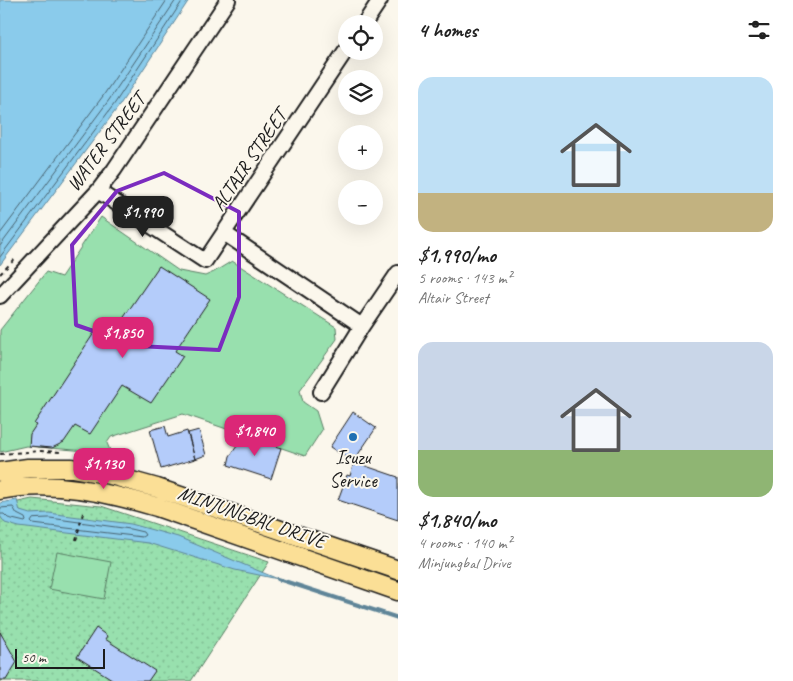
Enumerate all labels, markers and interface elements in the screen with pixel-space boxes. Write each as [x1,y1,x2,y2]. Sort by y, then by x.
map controls [338,15,383,225]
button: locate [338,15,383,60]
icon: filters [745,16,773,44]
text: 4 homes [418,17,477,43]
button: layers [338,70,383,115]
street label: WATER STREET [61,85,153,196]
street label: ALTAIR STREET [206,101,294,216]
icon: home [551,110,641,200]
button: + [338,125,383,170]
button: − [338,180,383,225]
pin: $1,990 [102,196,184,238]
text: $1,990 [124,202,162,222]
text: $1,990/mo [418,242,496,268]
text: 5 rooms · 143 m² [418,268,512,288]
text: Altair Street [418,288,489,308]
pin: $1,850 [82,316,164,359]
text: $1,850 [104,323,142,343]
icon: home [551,375,641,465]
pin: $1,840 [214,414,296,457]
text: $1,840 [235,421,275,441]
marker: Isuzu Service [347,431,359,443]
place label: Isuzu Service [329,445,378,493]
pin: $1,130 [63,448,145,490]
text: $1,130 [84,454,124,474]
street label: MINJUNGBAL DRIVE [175,480,332,555]
text: $1,840/mo [418,507,496,533]
text: 4 rooms · 140 m² [418,533,512,553]
text: Minjungbal Drive [418,553,511,573]
scale bar [15,646,105,669]
text: 50 m [22,649,46,666]

